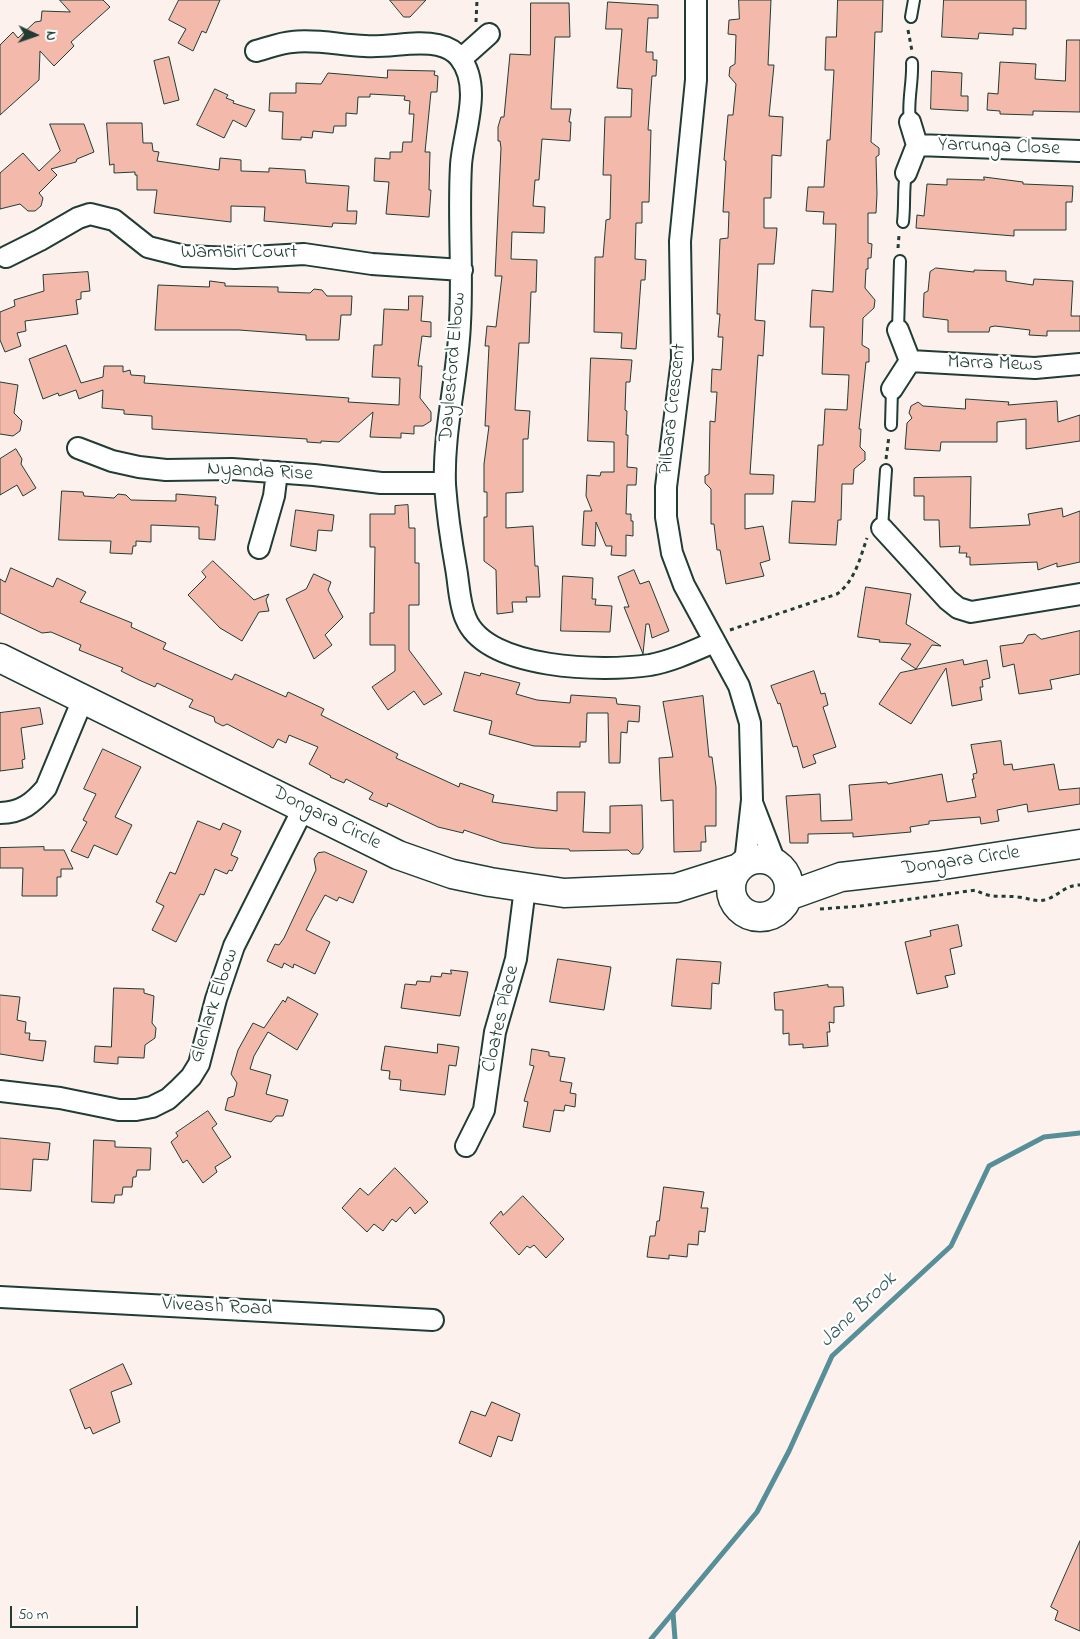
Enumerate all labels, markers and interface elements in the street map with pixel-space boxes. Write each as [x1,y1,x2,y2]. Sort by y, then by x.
north arrow [10,10,60,60]
text: N [40,31,61,41]
street label: Yarrunga Close [937,134,1061,162]
street label: Wambiri Court [181,242,297,266]
street label: Daylesford Elbow [436,291,472,443]
street label: Pilbara Crescent [655,342,693,476]
street label: Marra Mews [947,351,1043,379]
street label: Nyanda Rise [206,458,314,488]
street label: Dongara Circle [268,781,384,857]
street label: Dongara Circle [901,842,1021,882]
street label: Glenlark Elbow [185,946,245,1066]
street label: Cloates Place [478,963,526,1075]
water label: Jane Brook [815,1268,903,1354]
street label: Viveash Road [161,1293,273,1323]
scale bar [12,1596,140,1628]
text: 50 m [18,1604,48,1626]

